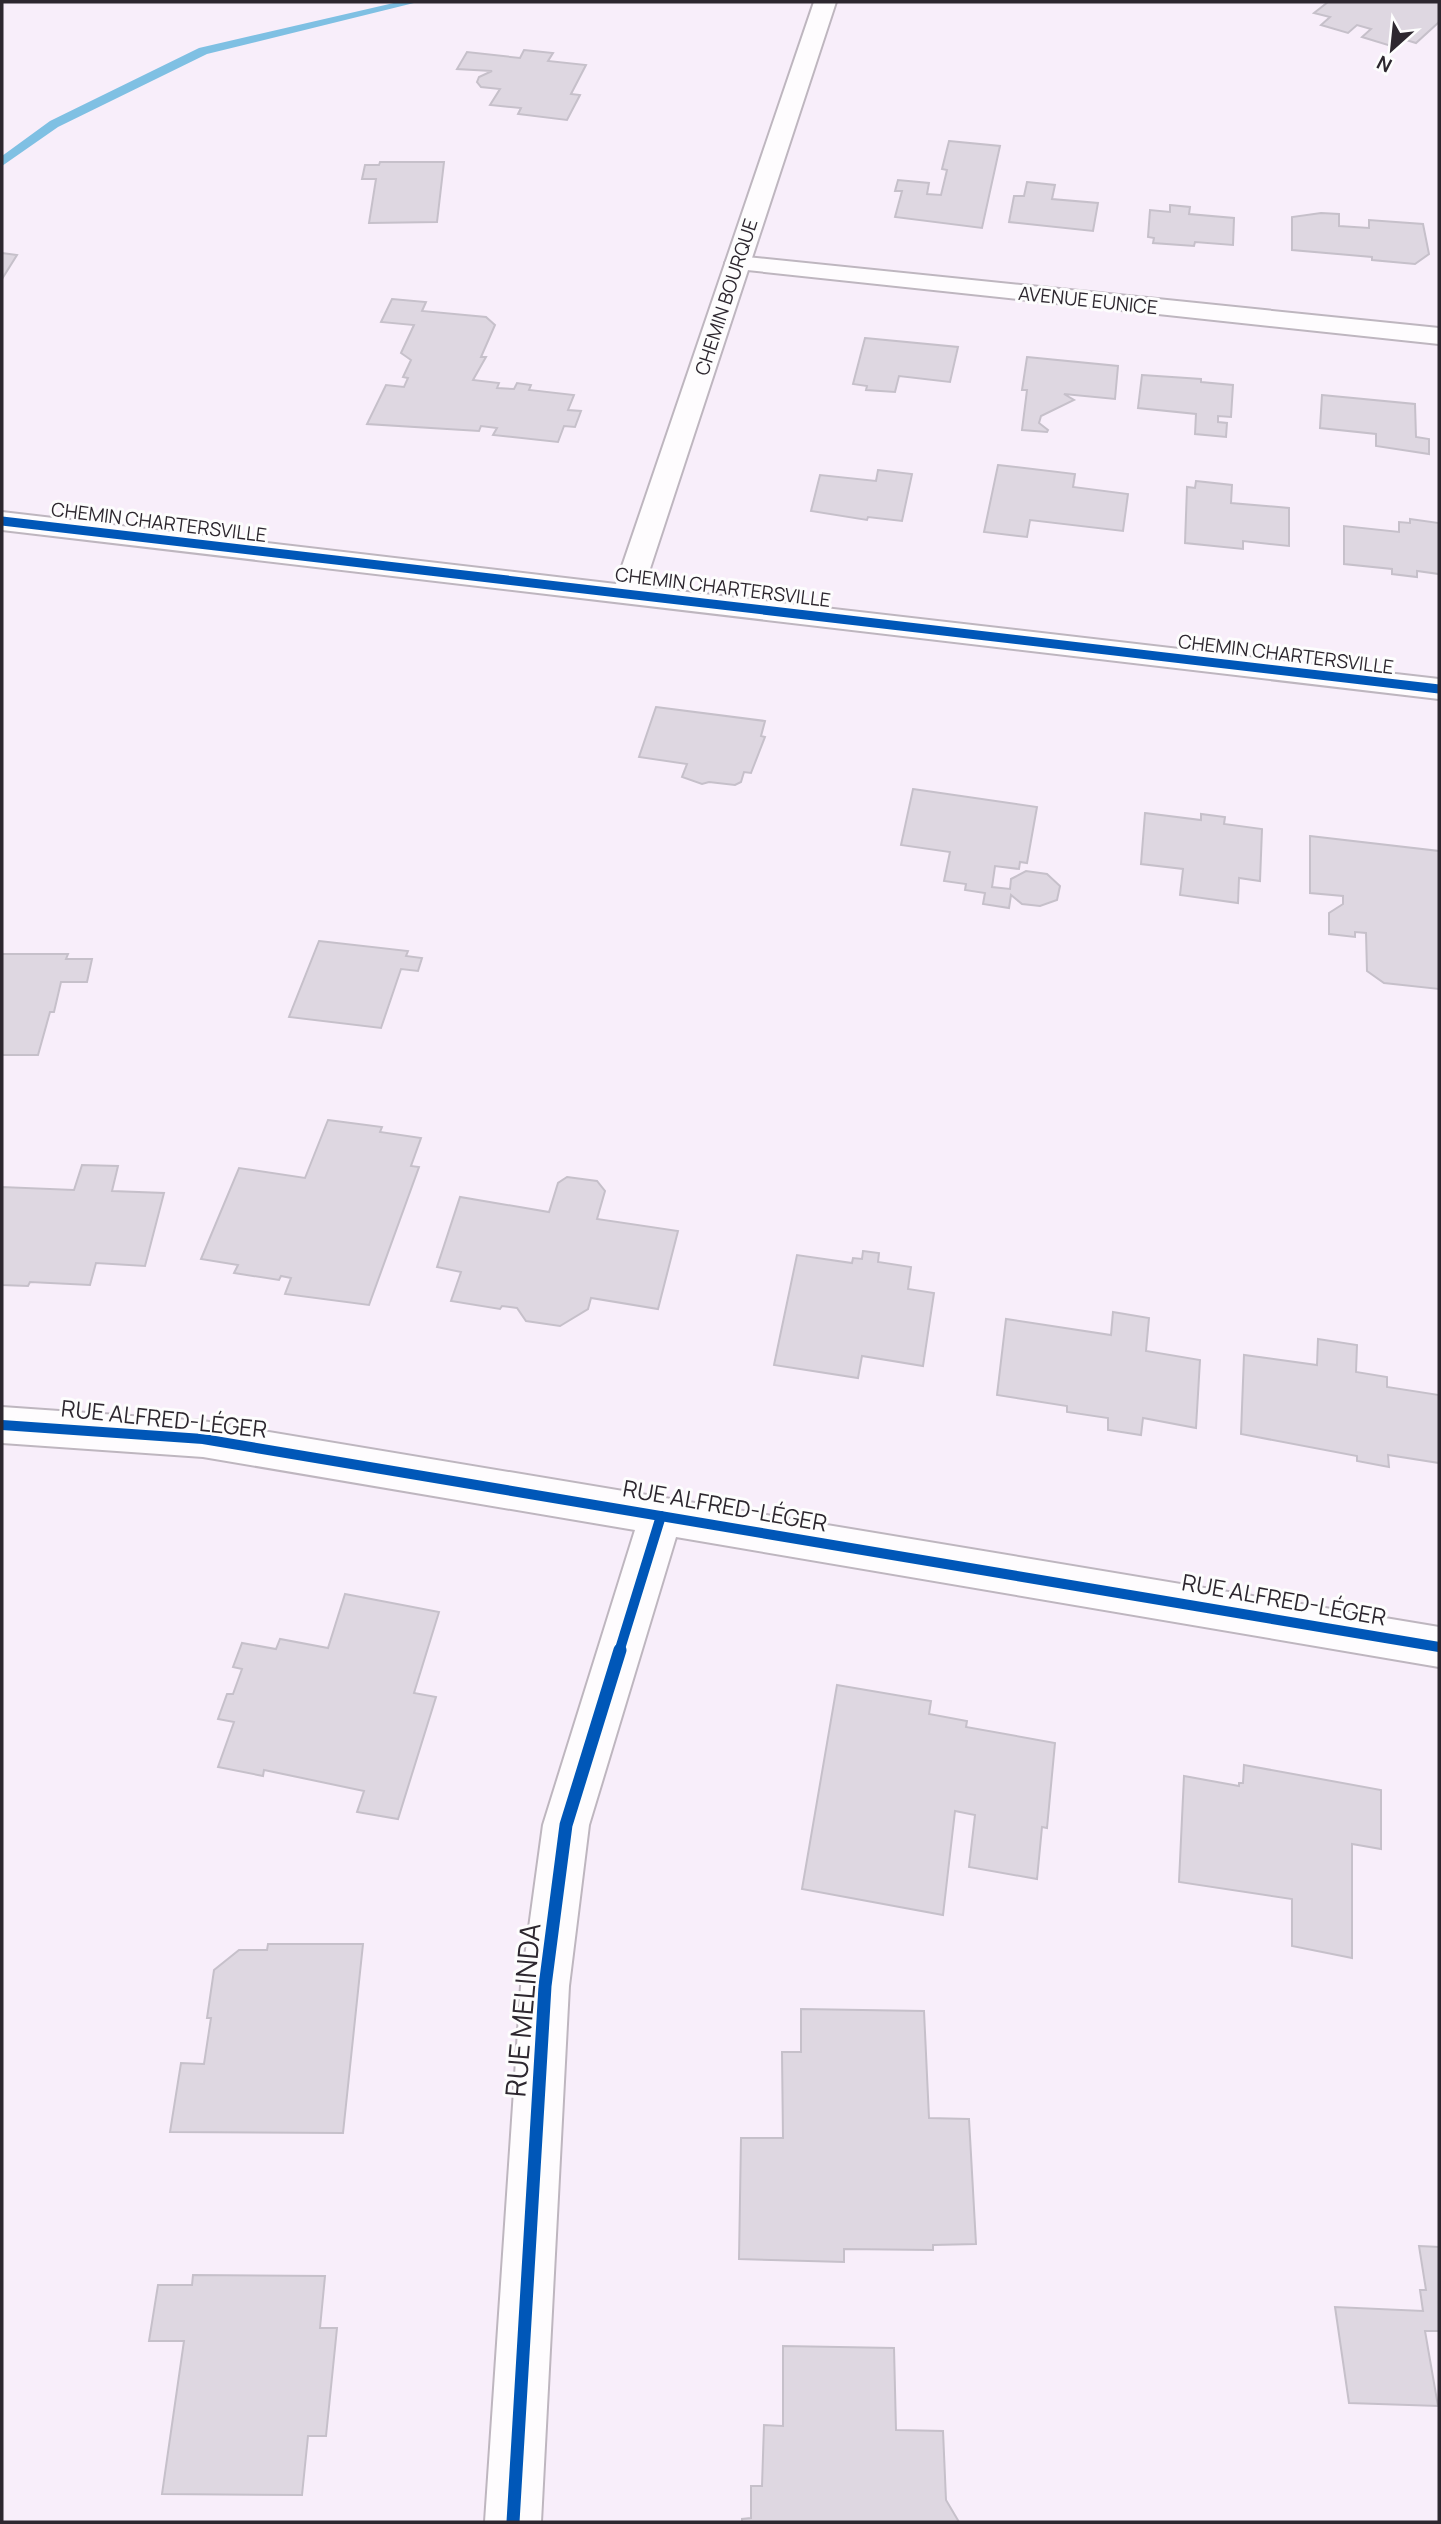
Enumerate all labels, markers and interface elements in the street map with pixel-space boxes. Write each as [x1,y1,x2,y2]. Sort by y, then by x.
north arrow [1357,14,1427,84]
text: N [1372,49,1396,79]
street label: CHEMIN BOURQUE [688,215,764,379]
street label: AVENUE EUNICE [1017,280,1159,320]
street label: CHEMIN CHARTERSVILLE [50,496,268,548]
street label: CHEMIN CHARTERSVILLE [614,561,832,613]
street label: CHEMIN CHARTERSVILLE [1177,628,1395,680]
street label: RUE ALFRED-LÉGER [60,1391,269,1445]
street label: RUE ALFRED-LÉGER [620,1471,830,1539]
street label: RUE ALFRED-LÉGER [1179,1565,1389,1633]
street label: RUE MELINDA [495,1921,549,2098]

